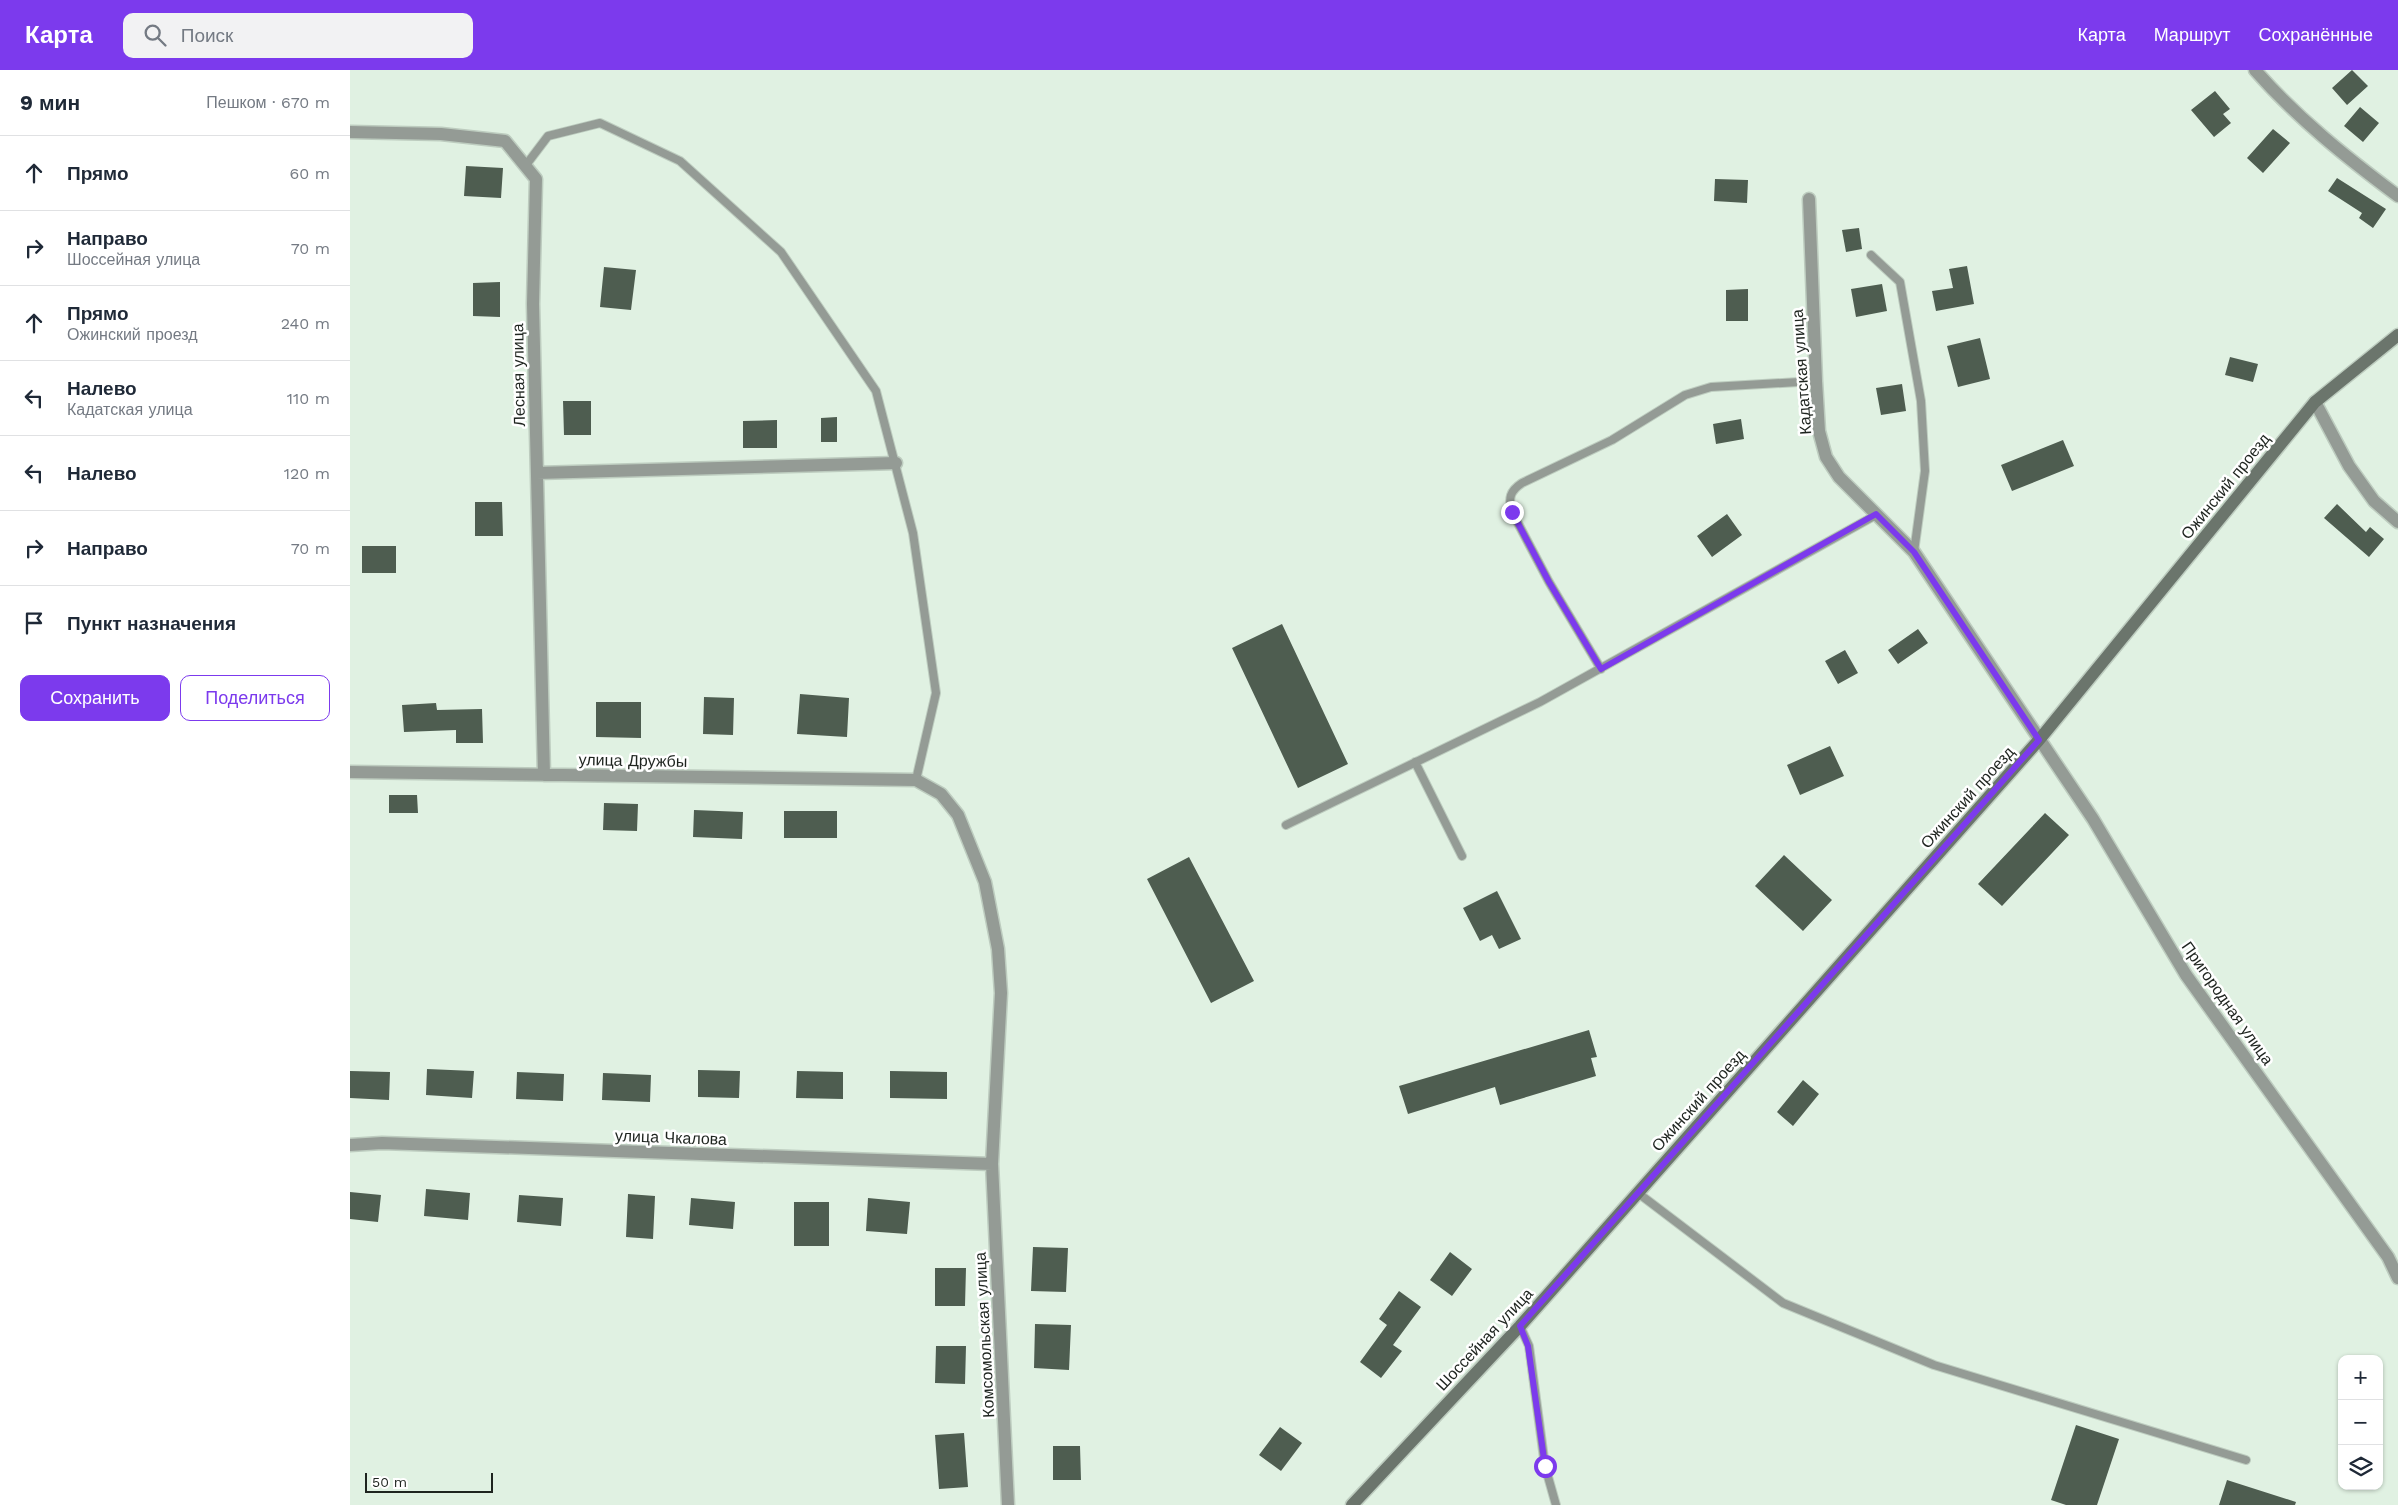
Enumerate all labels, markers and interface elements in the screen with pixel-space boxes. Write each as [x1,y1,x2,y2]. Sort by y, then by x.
search box [123,13,473,58]
text: Карта [25,21,93,49]
icon: search [141,21,169,49]
text: Поиск [181,24,233,47]
text: Карта [2078,24,2126,45]
text: Маршрут [2154,24,2230,45]
text: Сохранённые [2258,24,2373,45]
text: 9 мин [20,90,80,115]
text: Пешком · 670 m [206,93,330,112]
icon: ahead [20,159,48,187]
text: Прямо [67,162,129,185]
text: 60 m [290,164,330,183]
text: Направо [67,227,148,250]
icon: right [20,234,48,262]
text: 70 m [291,239,330,258]
text: Шоссейная улица [67,250,200,269]
text: Прямо [67,302,129,325]
icon: ahead [20,309,48,337]
street label: Кадатская улица [1788,309,1815,435]
text: 240 m [281,314,330,333]
street label: Лесная улица [508,323,529,427]
text: Ожинский проезд [67,325,198,344]
text: Налево [67,377,137,400]
icon: left [20,384,48,412]
text: 110 m [287,389,330,408]
text: Кадатская улица [67,400,193,419]
street label: Ожинский проезд [2177,429,2274,543]
icon: left [20,459,48,487]
text: Налево [67,462,137,485]
text: 120 m [284,464,330,483]
route end [1501,501,1524,524]
icon: right [20,534,48,562]
text: Направо [67,537,148,560]
text: 70 m [291,539,330,558]
icon: arrive [20,609,48,637]
text: Пункт назначения [67,612,236,635]
button: Сохранить [20,675,170,721]
button: Поделиться [180,675,330,721]
street label: Ожинский проезд [1917,742,2019,852]
street label: улица Дружбы [578,750,688,771]
street label: Пригородная улица [2178,938,2277,1069]
street label: Ожинский проезд [1648,1045,1750,1155]
street label: улица Чкалова [615,1126,727,1149]
street label: Комсомольская улица [971,1252,998,1418]
street label: Шоссейная улица [1432,1284,1537,1395]
map controls [2338,1355,2383,1490]
button: + [2338,1355,2383,1400]
button: − [2338,1400,2383,1445]
button: layers [2338,1445,2383,1490]
route start [1534,1455,1557,1478]
scale bar [365,1470,492,1493]
text: 50 m [372,1474,407,1490]

